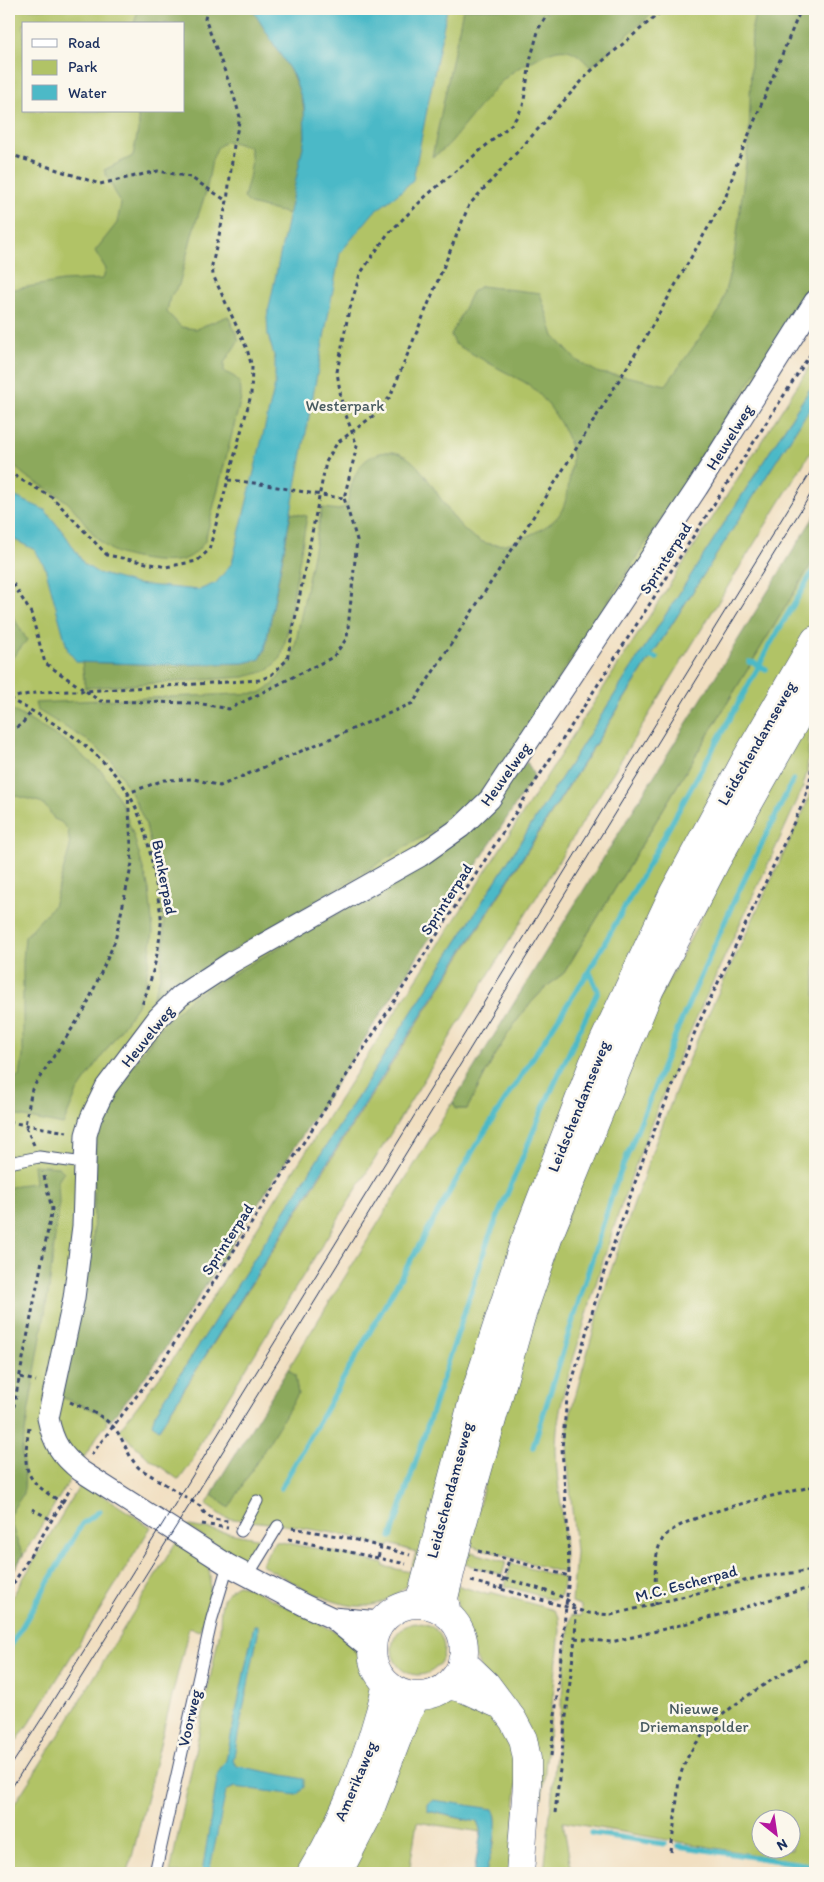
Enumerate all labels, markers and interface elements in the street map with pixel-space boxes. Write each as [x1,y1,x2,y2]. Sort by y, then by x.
legend [22,22,185,112]
text: Road [68,34,101,52]
text: Park [68,58,98,76]
text: Water [68,84,107,102]
park label: Westerpark [306,396,385,415]
street label: Heuvelweg [702,400,757,474]
street label: Sprinterpad [635,519,696,598]
street label: Leidschendamseweg [713,677,800,809]
street label: Heuvelweg [476,738,535,810]
street label: Bunkerpad [148,838,181,916]
street label: Sprinterpad [416,860,477,939]
street label: Heuvelweg [117,1001,178,1071]
street label: Leidschendamseweg [543,1037,614,1175]
street label: Sprinterpad [197,1200,258,1279]
street label: Leidschendamseweg [422,1419,477,1560]
street label: M.C. Escherpad [633,1561,739,1606]
street label: Voorweg [174,1687,205,1749]
park label: Nieuwe Driemanspolder [639,1699,749,1736]
street label: Amerikaweg [330,1738,381,1824]
north arrow [752,1810,802,1860]
text: N [774,1835,791,1855]

